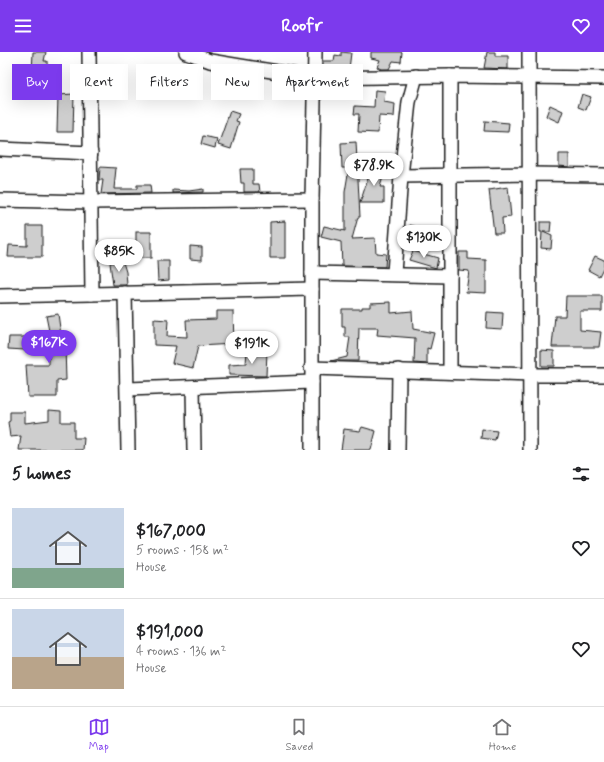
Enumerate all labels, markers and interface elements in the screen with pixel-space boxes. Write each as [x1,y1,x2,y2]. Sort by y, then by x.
text: Roofr [281,14,323,38]
icon: menu [12,15,34,37]
icon: heart [570,15,592,37]
chip: Buy [12,64,62,100]
chip: Rent [70,64,128,100]
chip: Filters [136,64,203,100]
chip: New [211,64,264,100]
chip: Apartment [272,64,363,100]
pin: $78.9K [341,153,407,187]
text: $78.9K [354,157,394,174]
pin: $130K [396,225,452,259]
text: $130K [406,229,442,246]
pin: $85K [95,239,143,273]
text: $85K [103,243,135,260]
pin: $167K [21,330,77,364]
pin: $191K [224,331,280,365]
text: $167K [30,334,68,351]
text: $191K [234,335,270,352]
text: 5 homes [12,463,71,485]
icon: filters [570,463,592,485]
text: $167,000 [136,520,206,542]
icon: home [44,524,92,572]
icon: heart [570,537,592,559]
text: 5 rooms · 158 m² [136,542,229,559]
text: House [136,559,167,576]
text: $191,000 [136,621,203,643]
icon: home [44,625,92,673]
icon: heart [570,638,592,660]
text: 4 rooms · 136 m² [136,643,226,660]
text: House [136,660,167,677]
tab: Map [88,716,110,754]
tab: Saved [285,716,313,754]
tab: Home [489,716,516,754]

